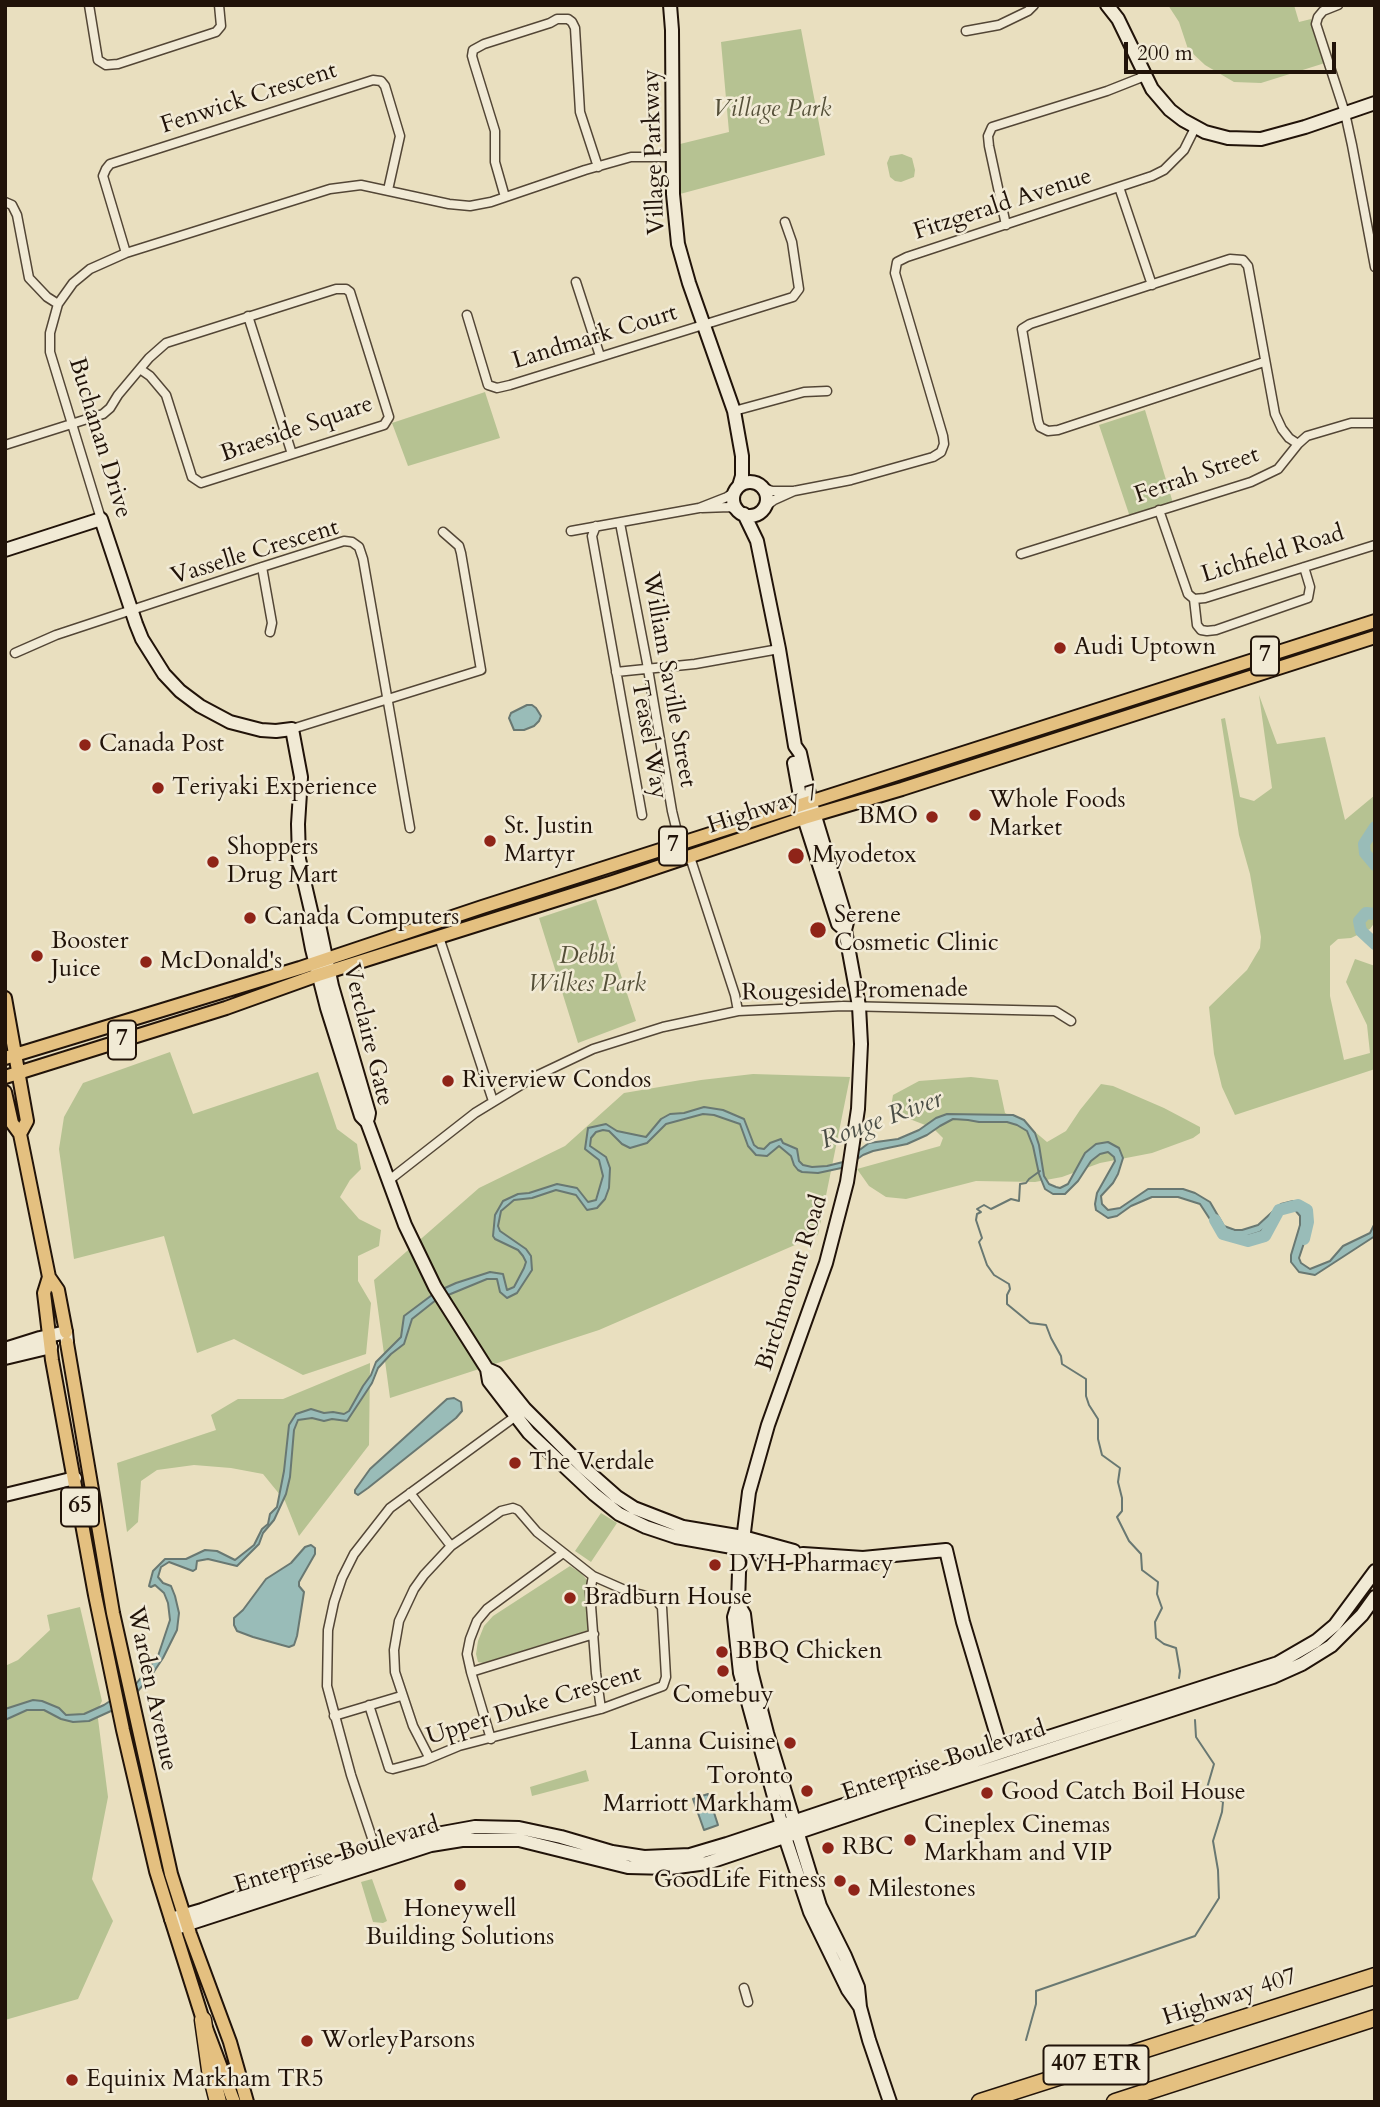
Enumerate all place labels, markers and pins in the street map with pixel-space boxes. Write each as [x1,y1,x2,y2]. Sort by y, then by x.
place label: Audi Uptown [1074,634,1216,662]
marker: Audi Uptown [1052,640,1068,656]
place label: Canada Post [99,731,224,759]
marker: Canada Post [77,737,93,753]
place label: Teriyaki Experience [172,774,377,802]
marker: Teriyaki Experience [150,780,166,796]
place label: Whole Foods Market [989,787,1126,843]
place label: BMO [858,803,918,831]
marker: Whole Foods Market [967,807,983,823]
marker: BMO [924,809,940,825]
place label: St. Justin Martyr [504,813,593,869]
marker: St. Justin Martyr [482,833,498,849]
place label: Shoppers Drug Mart [227,834,338,890]
place label: Myodetox [812,842,916,870]
marker: Myodetox [786,846,806,866]
marker: Shoppers Drug Mart [205,854,221,870]
place label: Serene Cosmetic Clinic [834,902,999,958]
place label: Canada Computers [264,904,459,932]
marker: Canada Computers [242,910,258,926]
marker: Serene Cosmetic Clinic [808,920,828,940]
place label: Booster Juice [51,928,129,984]
marker: Booster Juice [29,948,45,964]
place label: McDonald's [160,948,282,976]
marker: McDonald's [138,954,154,970]
place label: Riverview Condos [462,1067,651,1095]
marker: Riverview Condos [440,1073,456,1089]
place label: The Verdale [529,1449,655,1477]
marker: The Verdale [507,1455,523,1471]
place label: DVH Pharmacy [729,1551,893,1579]
marker: DVH Pharmacy [707,1557,723,1573]
place label: Bradburn House [584,1584,752,1612]
marker: Bradburn House [562,1590,578,1606]
place label: BBQ Chicken [736,1638,882,1666]
marker: BBQ Chicken [714,1644,730,1660]
marker: Comebuy [715,1663,731,1679]
place label: Comebuy [672,1682,774,1710]
place label: Lanna Cuisine [629,1729,776,1757]
marker: Lanna Cuisine [782,1735,798,1751]
place label: Toronto Marriott Markham [603,1763,793,1819]
place label: Good Catch Boil House [1001,1779,1246,1807]
marker: Toronto Marriott Markham [799,1783,815,1799]
marker: Good Catch Boil House [979,1785,995,1801]
place label: Cineplex Cinemas Markham and VIP [924,1812,1112,1868]
marker: Cineplex Cinemas Markham and VIP [902,1832,918,1848]
place label: RBC [842,1834,893,1862]
marker: RBC [820,1840,836,1856]
place label: GoodLife Fitness [654,1867,826,1895]
marker: GoodLife Fitness [832,1873,848,1889]
place label: Milestones [868,1876,976,1904]
marker: Honeywell Building Solutions [452,1877,468,1893]
marker: Milestones [846,1882,862,1898]
place label: Honeywell Building Solutions [366,1896,554,1952]
place label: WorleyParsons [321,2027,475,2055]
marker: WorleyParsons [299,2033,315,2049]
place label: Equinix Markham TR5 [86,2066,324,2094]
marker: Equinix Markham TR5 [64,2072,80,2088]

